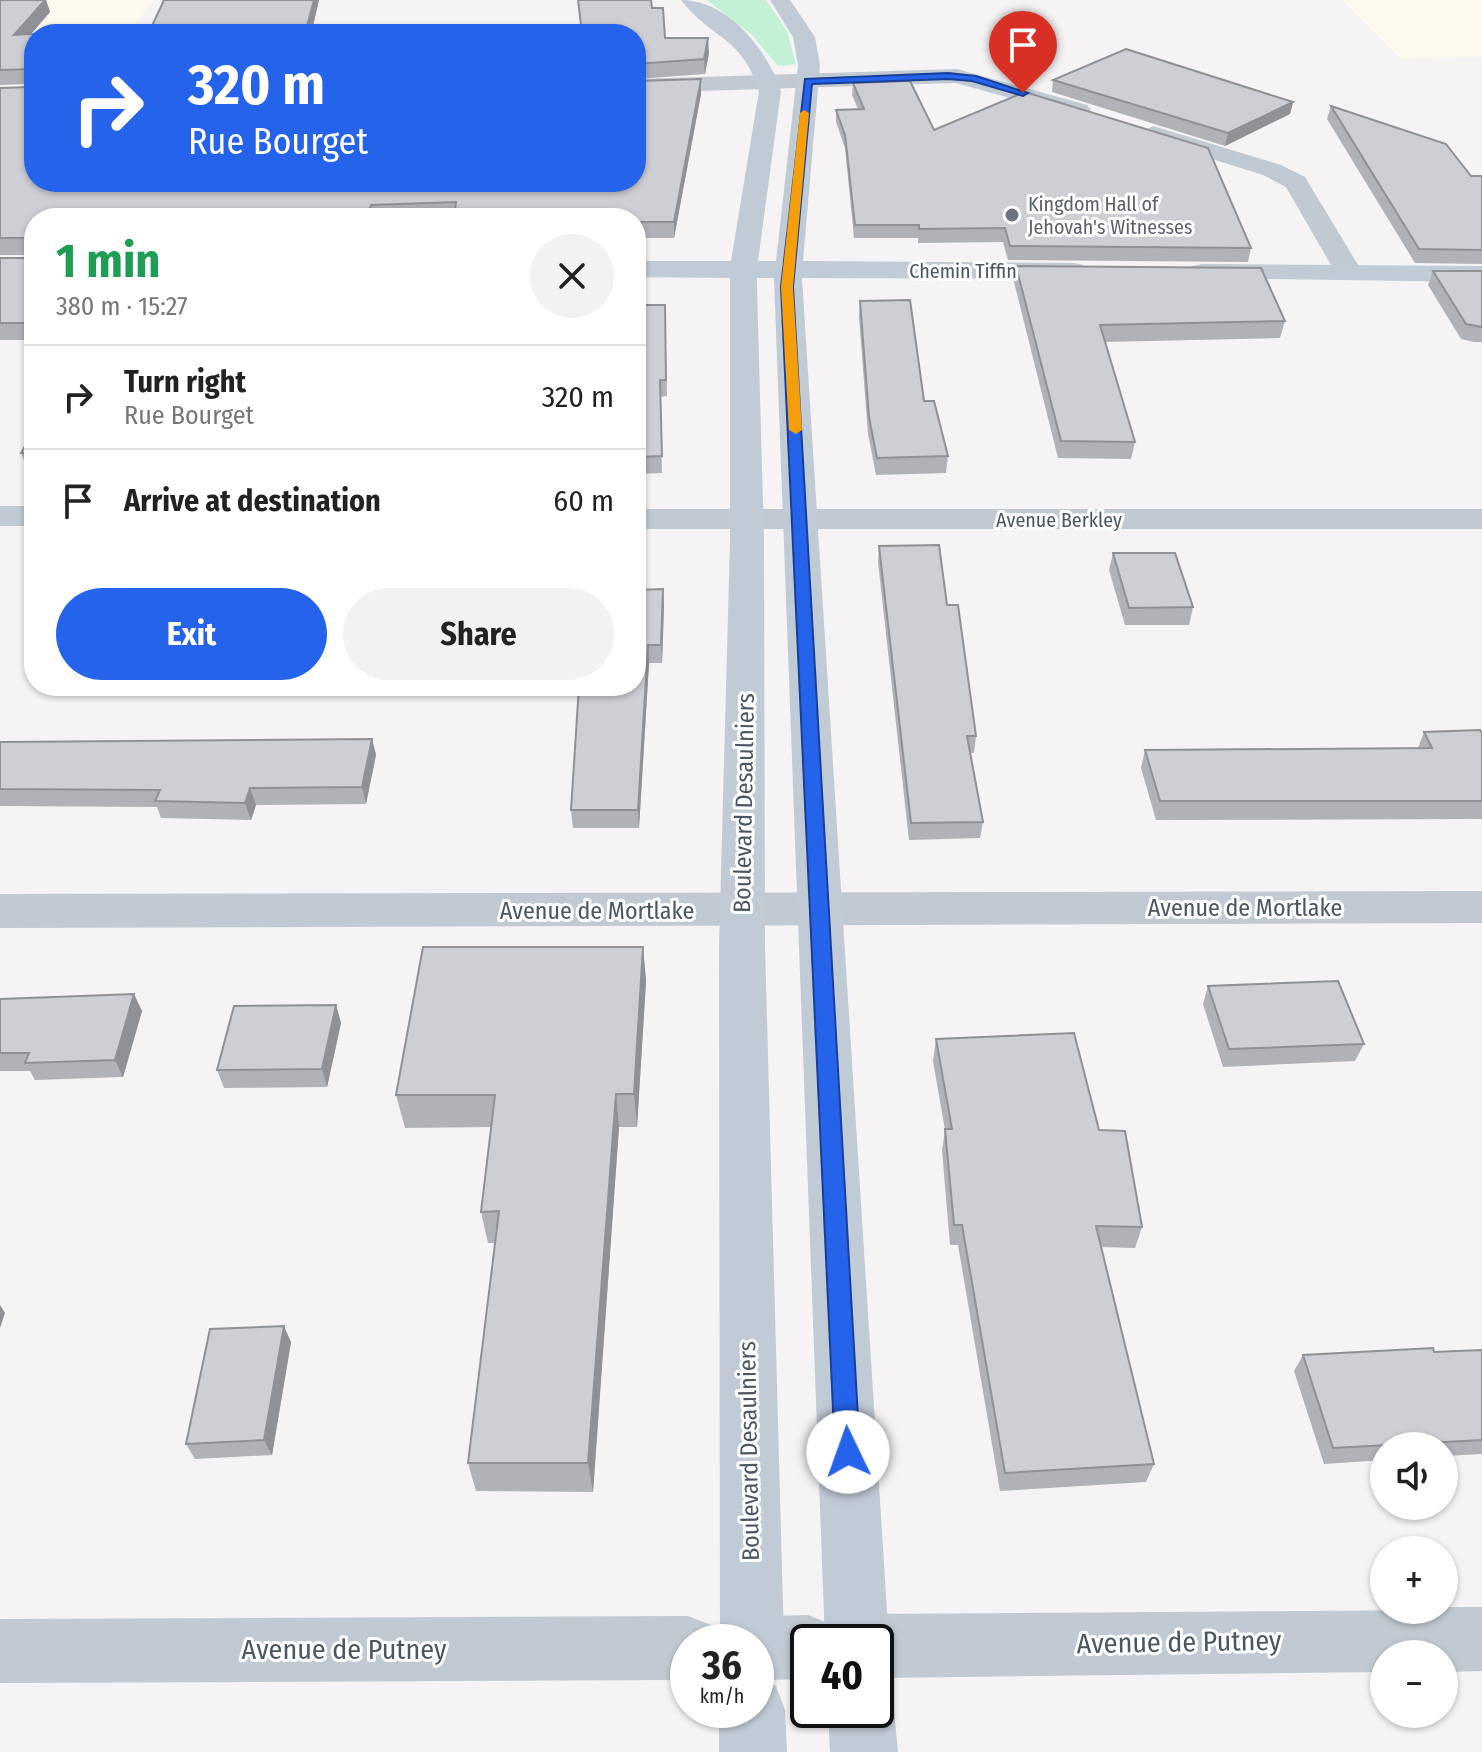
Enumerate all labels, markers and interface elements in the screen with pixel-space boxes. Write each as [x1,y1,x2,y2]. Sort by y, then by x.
pin [989,11,1057,93]
icon: arrive [1001,23,1045,67]
text: 320 m [188,52,325,119]
icon: right [56,56,160,160]
text: Rue Bourget [188,120,368,164]
place label: Kingdom Hall of Jehovah's Witnesses [1028,192,1192,239]
marker: Kingdom Hall of Jehovah's Witnesses [1003,206,1021,224]
text: 1 min [56,232,161,290]
button: close [530,234,614,318]
street label: Chemin Tiffin [909,259,1017,283]
text: 380 m · 15:27 [56,291,188,322]
text: Turn right [124,364,246,400]
icon: right [56,375,100,419]
text: 320 m [542,379,614,415]
text: Rue Bourget [124,400,254,431]
icon: arrive [56,479,100,523]
text: Arrive at destination [124,483,381,519]
text: 60 m [553,483,614,519]
street label: Avenue Berkley [996,508,1122,532]
button: Exit [56,588,327,680]
button: Share [343,588,614,680]
street label: Boulevard Desaulniers [728,693,760,913]
street label: Avenue de Mortlake [1148,894,1342,922]
street label: Avenue de Mortlake [500,897,694,925]
street label: Boulevard Desaulniers [733,1341,765,1561]
position arrow [806,1410,890,1494]
map controls [1370,1432,1458,1728]
button: sound [1370,1432,1458,1520]
button: + [1370,1536,1458,1624]
speed limit sign: 40 [790,1624,894,1728]
street label: Avenue de Putney [1076,1624,1282,1660]
street label: Avenue de Putney [242,1633,447,1666]
button: − [1370,1640,1458,1728]
text: 36 [702,1642,742,1690]
text: km/h [700,1684,744,1708]

